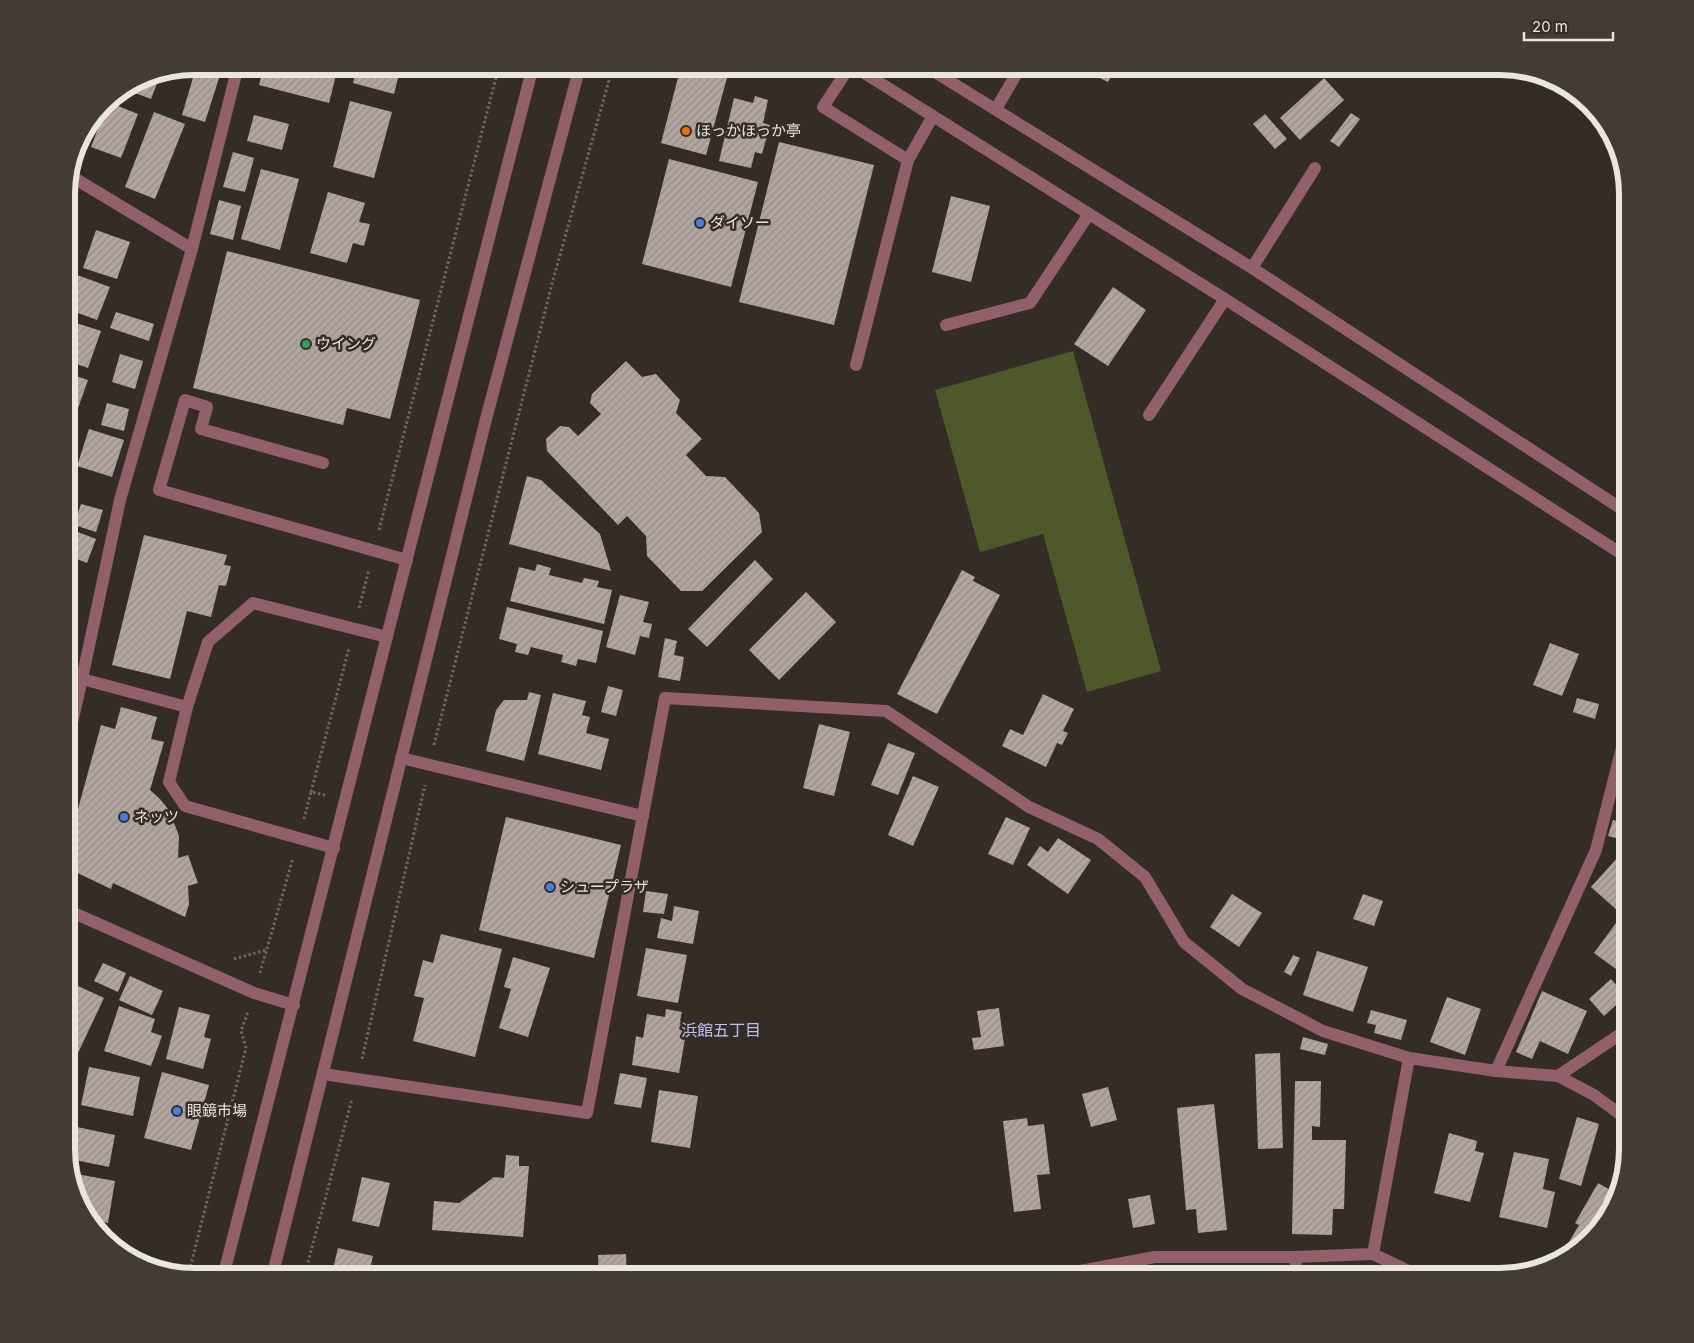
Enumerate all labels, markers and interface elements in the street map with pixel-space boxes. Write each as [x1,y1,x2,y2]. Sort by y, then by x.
scale bar [1524,10,1613,42]
text: 20 m [1532,17,1568,36]
place label: ほっかほっか亭 [696,121,801,140]
marker: ほっかほっか亭 [680,125,692,137]
place label: ダイソー [710,213,770,232]
marker: ダイソー [694,217,706,229]
place label: ウイング [316,334,376,353]
marker: ウイング [300,338,312,350]
place label: ネッツ [134,807,179,826]
marker: ネッツ [118,811,130,823]
place label: シュープラザ [560,877,649,896]
marker: シュープラザ [544,881,556,893]
district label: 浜館五丁目 [681,1020,761,1040]
place label: 眼鏡市場 [187,1101,247,1120]
marker: 眼鏡市場 [171,1105,183,1117]

